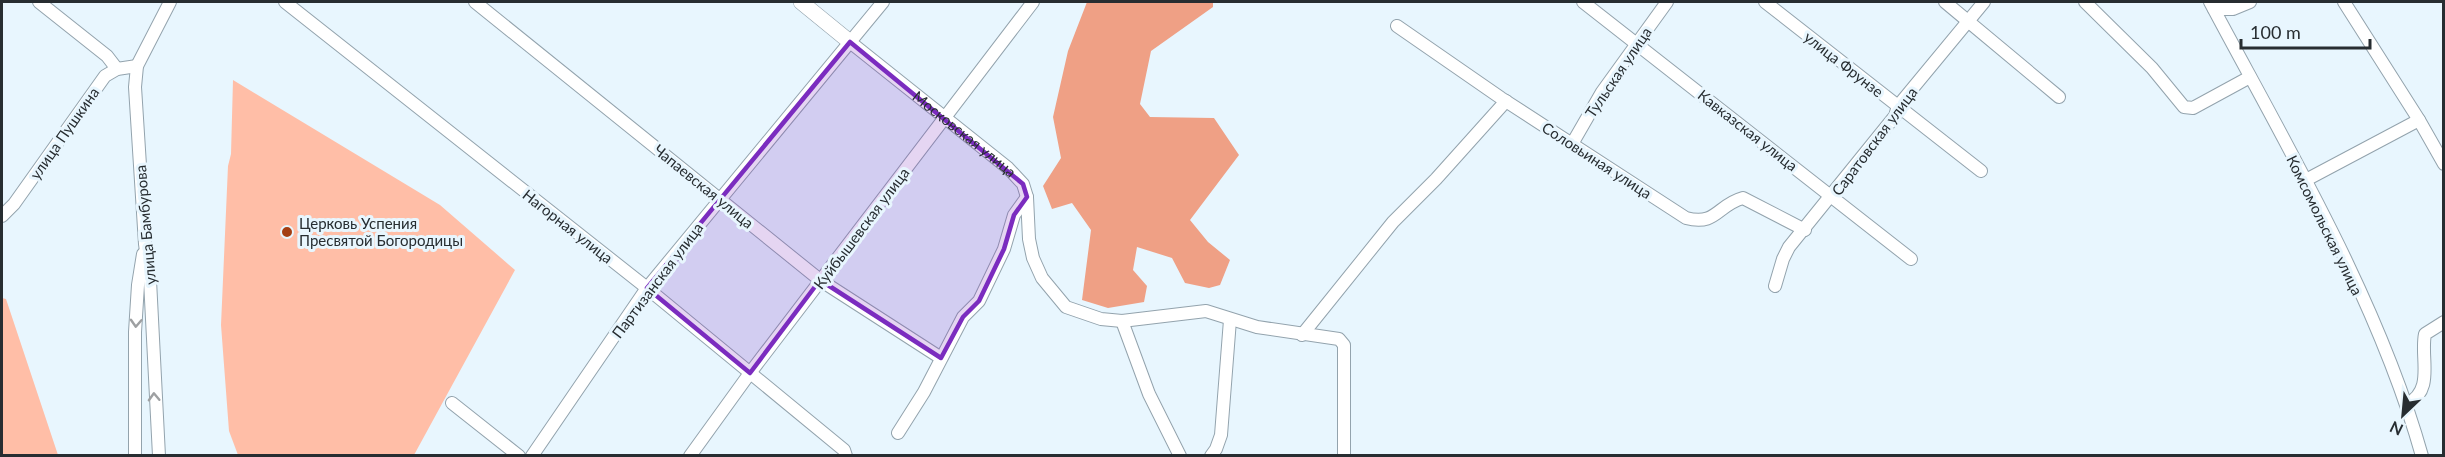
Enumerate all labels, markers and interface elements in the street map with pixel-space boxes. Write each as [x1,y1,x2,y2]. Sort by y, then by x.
scale bar [2241,12,2370,50]
text: 100 m [2250,21,2301,43]
street label: Тульская улица [1581,23,1655,121]
street label: улица Фрунзе [1801,28,1887,101]
street label: Саратовская улица [1827,83,1921,199]
street label: улица Пушкина [26,84,102,182]
street label: Кавказская улица [1695,86,1801,174]
street label: Московская улица [909,87,1020,180]
street label: Соловьиная улица [1539,118,1655,202]
street label: Чапаевская улица [651,140,757,232]
street label: Комсомольская улица [2283,152,2367,298]
street label: улица Бамбурова [131,164,159,286]
street label: Куйбышевская улица [809,164,913,292]
street label: Нагорная улица [519,185,617,267]
place label: Церковь Успения Пресвятой Богородицы [299,214,463,249]
street label: Партизанская улица [608,219,706,341]
marker: Церковь Успения Пресвятой Богородицы [280,225,294,239]
one-way arrow [129,318,142,327]
north arrow [2373,385,2433,445]
one-way arrow [148,393,161,402]
text: N [2387,418,2406,440]

